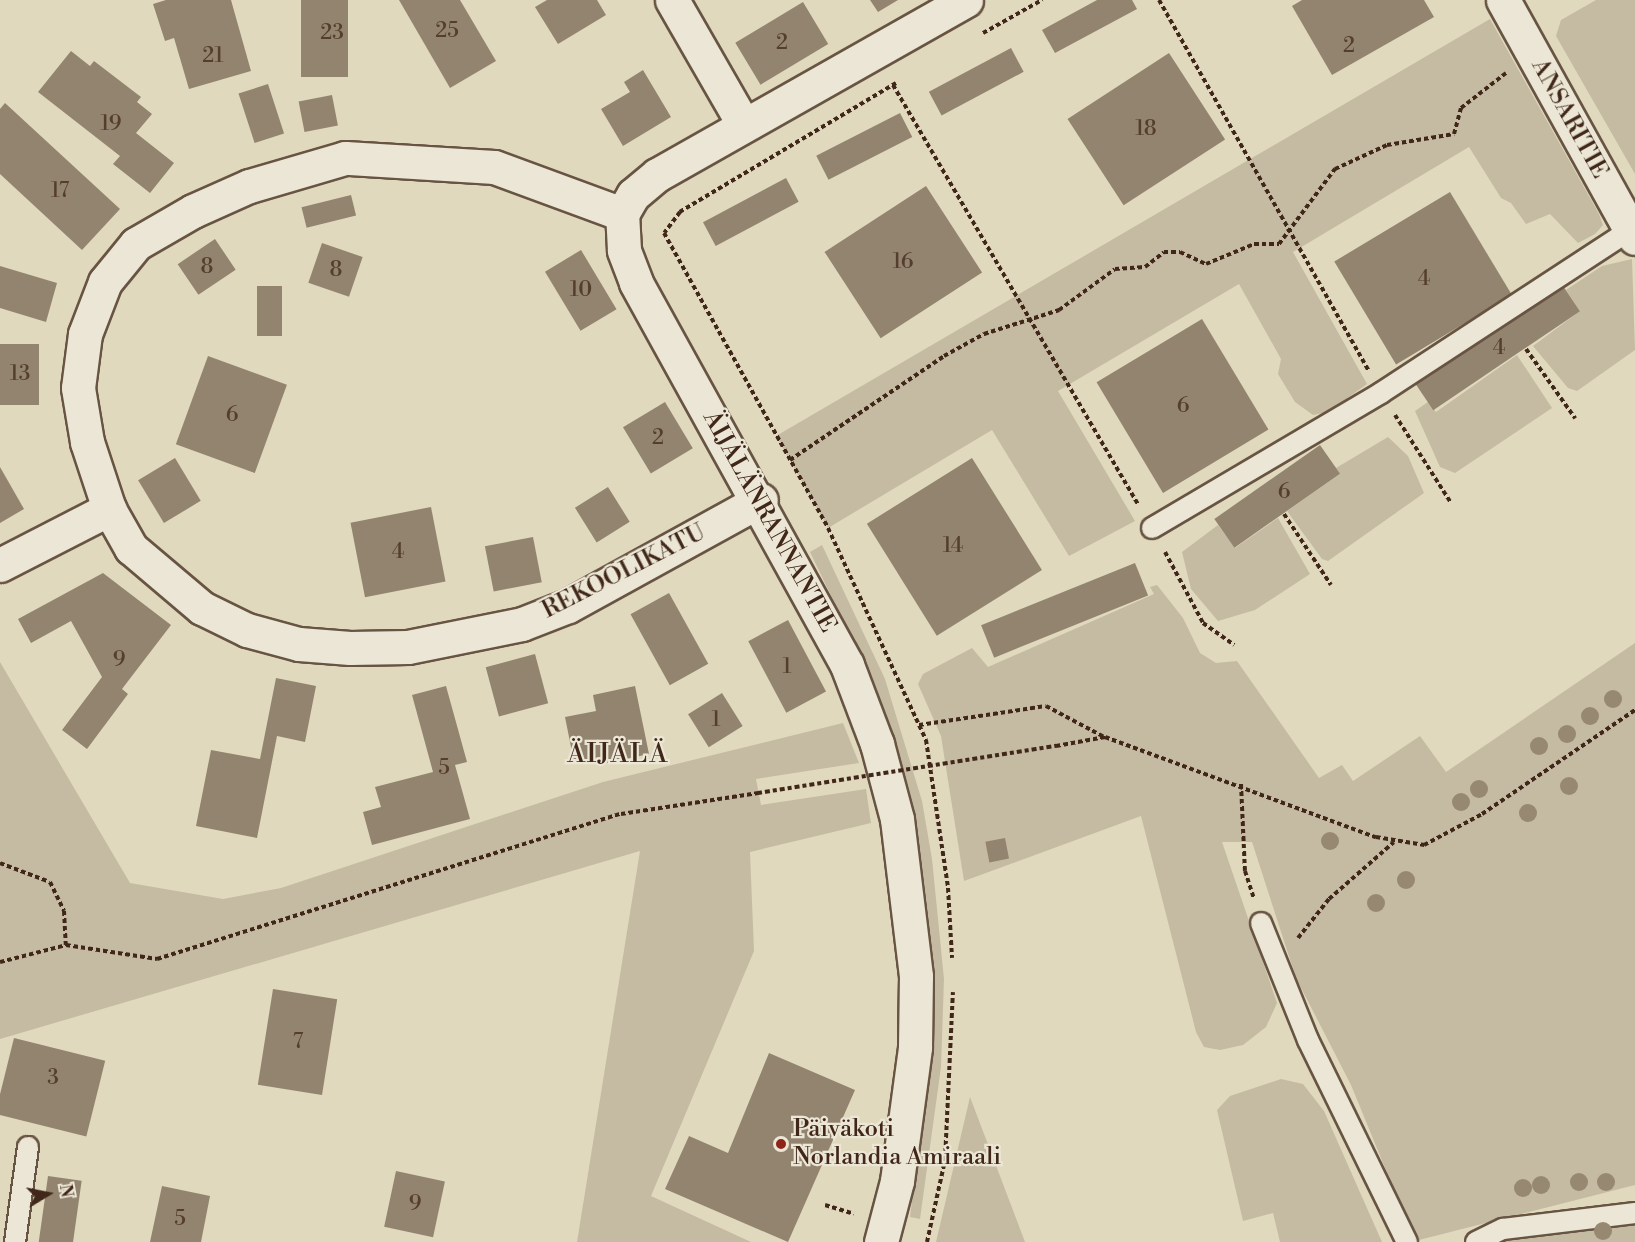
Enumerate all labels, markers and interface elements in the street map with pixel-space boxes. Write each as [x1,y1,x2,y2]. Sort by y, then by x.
house number: 25 [435,18,459,44]
house number: 23 [320,20,344,46]
house number: 2 [776,30,788,56]
house number: 2 [1343,33,1355,59]
house number: 21 [202,43,224,69]
street label: ANSARITIE [1524,54,1614,184]
house number: 19 [100,111,122,137]
house number: 18 [1135,116,1157,142]
house number: 17 [51,178,69,204]
house number: 16 [892,249,914,275]
house number: 8 [201,254,213,280]
house number: 8 [330,257,342,283]
house number: 4 [1418,266,1430,292]
house number: 10 [570,277,592,303]
house number: 4 [1493,335,1505,361]
house number: 13 [10,361,30,387]
house number: 6 [1177,393,1189,419]
house number: 6 [226,402,238,428]
street label: ÄIJÄLÄNRANNANTIE [696,406,842,638]
house number: 2 [652,425,664,451]
house number: 6 [1278,479,1290,505]
street label: REKOOLIKATU [538,518,710,626]
house number: 14 [943,533,963,559]
house number: 4 [392,539,404,565]
house number: 9 [113,647,125,673]
house number: 1 [782,654,792,680]
house number: 1 [711,707,721,733]
district label: ÄIJÄLÄ [567,739,669,771]
house number: 5 [438,755,450,781]
house number: 7 [293,1029,303,1055]
house number: 3 [47,1065,59,1091]
place label: Päiväkoti Norlandia Amiraali [793,1116,1001,1172]
marker: Päiväkoti Norlandia Amiraali [774,1137,788,1151]
north arrow [18,1164,78,1224]
text: N [55,1183,77,1199]
house number: 9 [409,1191,421,1217]
house number: 5 [174,1206,186,1232]

